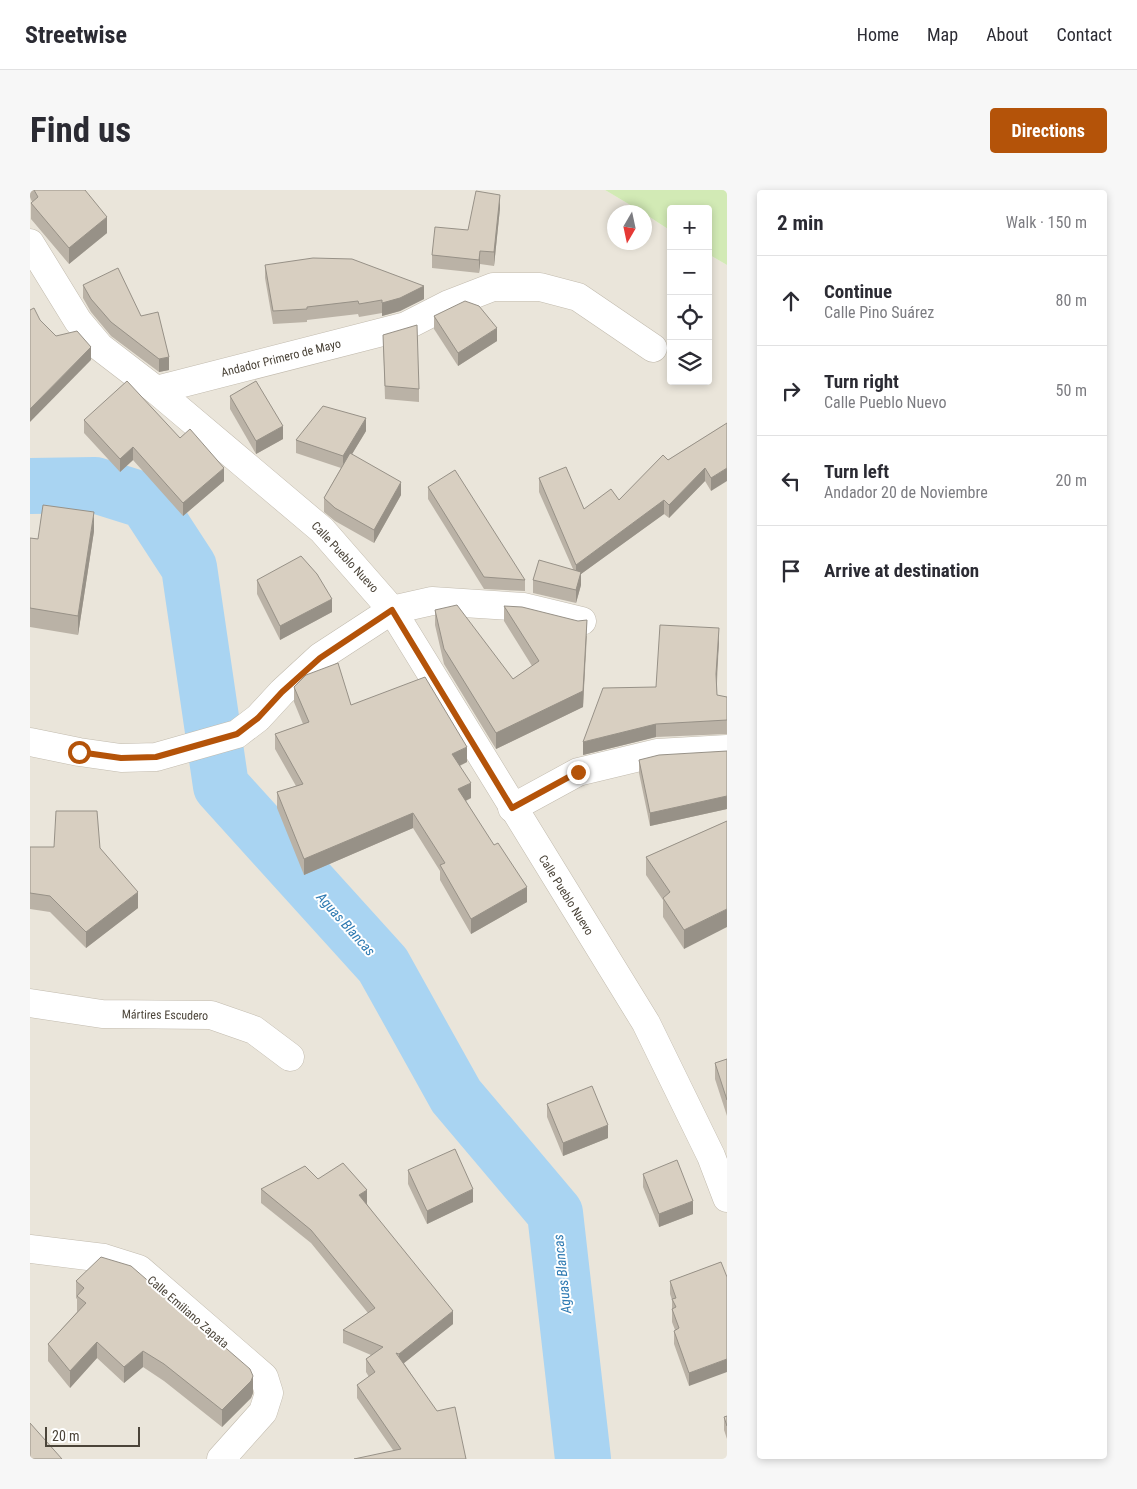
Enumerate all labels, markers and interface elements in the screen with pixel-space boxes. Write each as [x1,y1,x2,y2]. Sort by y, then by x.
text: Streetwise [25,21,127,49]
text: Home [857,24,899,45]
text: Map [927,24,958,45]
text: About [986,24,1028,45]
text: Contact [1056,24,1112,45]
button: Directions [990,108,1107,153]
text: Find us [30,110,131,151]
north arrow [607,205,652,250]
map controls [667,205,712,385]
button: + [667,205,712,250]
text: 2 min [777,211,824,235]
text: Walk · 150 m [1006,213,1087,232]
button: − [667,250,712,295]
text: Continue [824,280,892,303]
icon: ahead [777,287,805,315]
text: 80 m [1055,291,1087,310]
button: locate [667,295,712,340]
text: Calle Pino Suárez [824,303,934,322]
street label: Andador Primero de Mayo [220,336,342,380]
button: layers [667,340,712,385]
text: Turn right [824,370,899,393]
icon: right [777,377,805,405]
text: 50 m [1055,381,1087,400]
text: Calle Pueblo Nuevo [824,393,946,412]
text: Turn left [824,460,889,483]
icon: left [777,467,805,495]
text: 20 m [1055,471,1087,490]
text: Andador 20 de Noviembre [824,483,988,502]
street label: Calle Pueblo Nuevo [309,519,381,595]
icon: arrive [777,557,805,585]
text: Arrive at destination [824,559,979,582]
route start [68,741,91,764]
route end [567,761,590,784]
street label: Calle Pueblo Nuevo [536,852,596,938]
water label: Aguas Blancas [313,888,379,959]
street label: Mártires Escudero [122,1007,208,1023]
water label: Aguas Blancas [550,1234,574,1315]
street label: Calle Emiliano Zapata [145,1273,232,1351]
scale bar [45,1424,140,1447]
text: 20 m [52,1428,80,1444]

